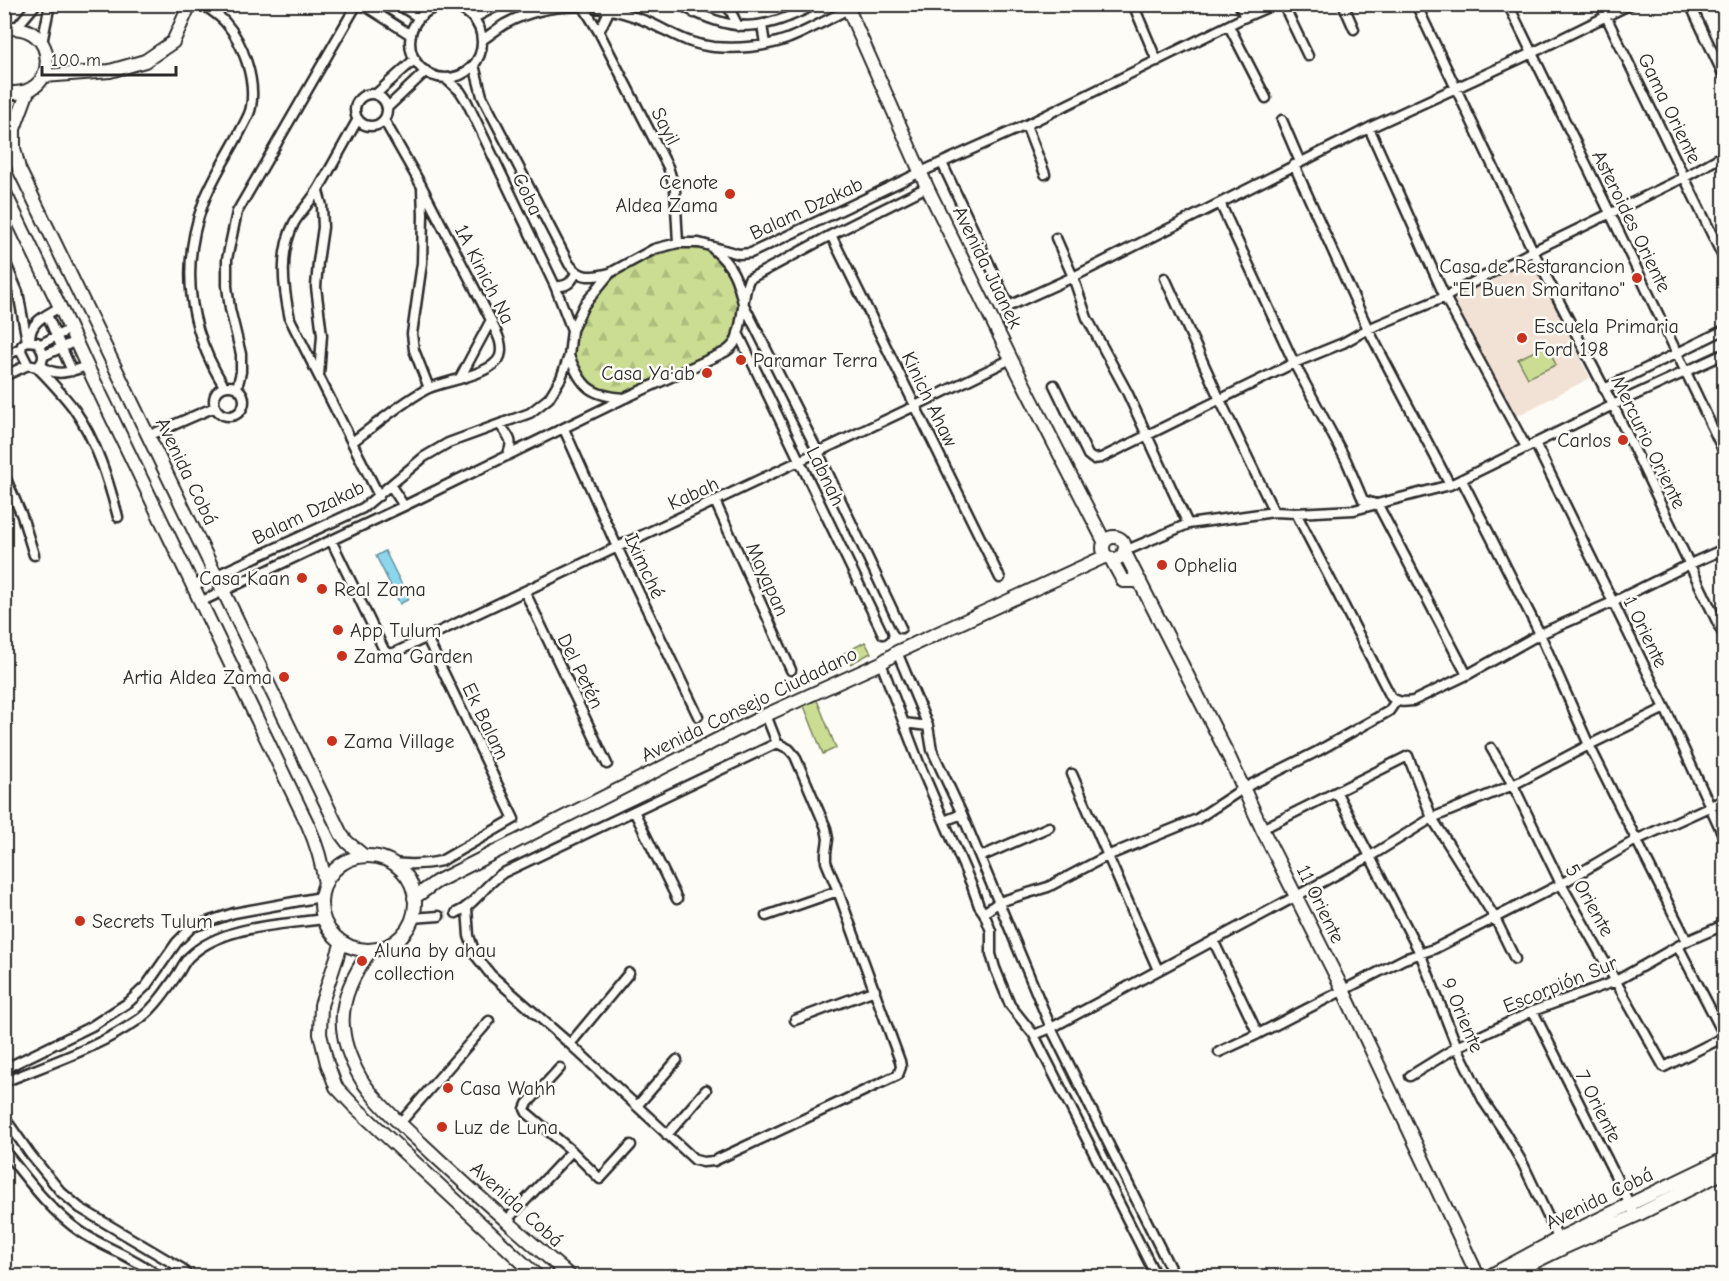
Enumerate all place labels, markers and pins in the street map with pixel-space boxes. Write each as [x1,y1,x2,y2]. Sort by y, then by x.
place label: Cenote Aldea Zama [616,171,718,217]
marker: Cenote Aldea Zama [723,187,737,201]
place label: Casa de Restarancion "El Buen Smaritano" [1440,255,1625,301]
marker: Casa de Restarancion "El Buen Smaritano" [1630,271,1644,285]
place label: Escuela Primaria Ford 198 [1534,315,1679,361]
marker: Escuela Primaria Ford 198 [1515,331,1529,345]
place label: Paramar Terra [753,349,878,372]
marker: Paramar Terra [734,353,748,367]
place label: Casa Ya'ab [601,362,695,385]
marker: Casa Ya'ab [700,366,714,380]
place label: Carlos [1557,429,1611,452]
marker: Carlos [1616,433,1630,447]
place label: Ophelia [1174,554,1237,577]
marker: Ophelia [1155,558,1169,572]
place label: Casa Kaan [199,567,290,590]
marker: Casa Kaan [295,571,309,585]
place label: Real Zama [334,578,426,601]
marker: Real Zama [315,582,329,596]
place label: App Tulum [350,619,441,642]
marker: App Tulum [331,623,345,637]
place label: Zama Garden [354,645,473,668]
marker: Zama Garden [335,649,349,663]
place label: Artia Aldea Zama [123,666,272,689]
marker: Artia Aldea Zama [277,670,291,684]
place label: Zama Village [344,730,454,753]
marker: Zama Village [325,734,339,748]
place label: Secrets Tulum [92,910,213,933]
marker: Secrets Tulum [73,914,87,928]
place label: Aluna by ahau collection [374,939,496,985]
marker: Aluna by ahau collection [355,954,369,968]
place label: Casa Wahh [460,1077,556,1100]
marker: Casa Wahh [441,1081,455,1095]
place label: Luz de Luna [454,1116,558,1139]
marker: Luz de Luna [435,1120,449,1134]

